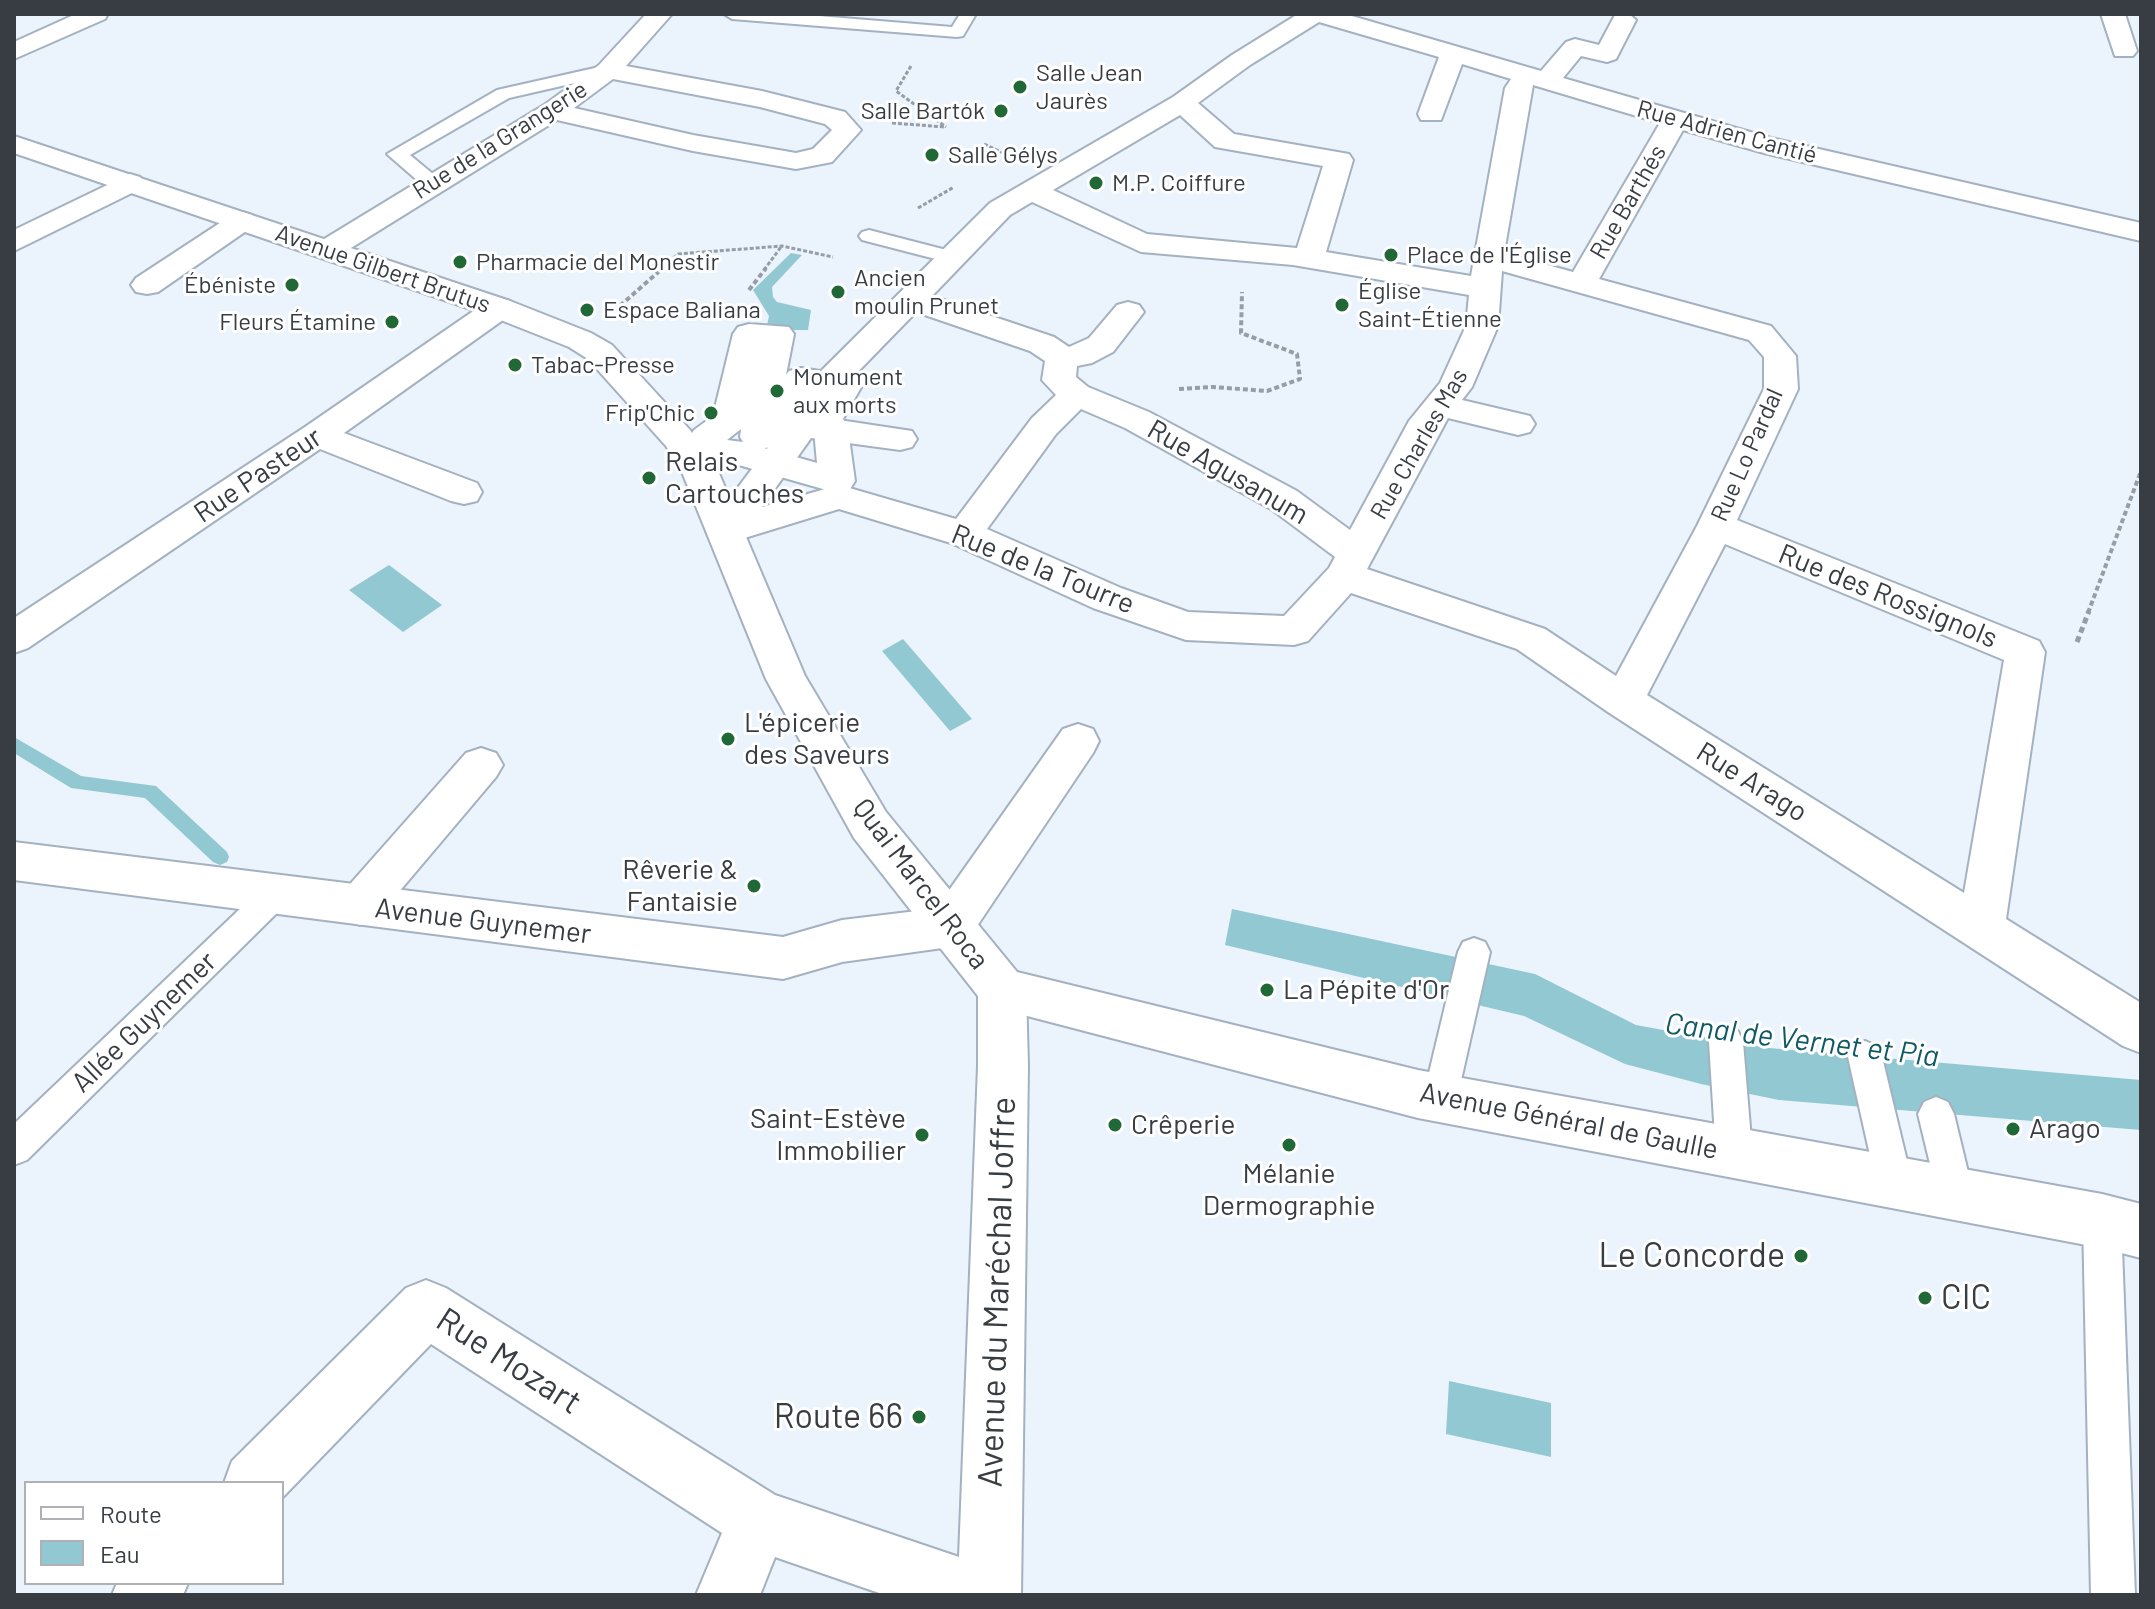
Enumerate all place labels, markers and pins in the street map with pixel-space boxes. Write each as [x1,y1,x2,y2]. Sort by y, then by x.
place label: Salle Jean Jaurès [1036,59,1143,115]
marker: Salle Jean Jaurès [1011,78,1029,96]
place label: Salle Bartók [861,97,985,125]
marker: Salle Bartók [992,102,1010,120]
place label: Salle Gélys [948,141,1058,169]
marker: Salle Gélys [923,146,941,164]
place label: M.P. Coiffure [1112,169,1246,197]
marker: M.P. Coiffure [1087,174,1105,192]
place label: Place de l'Église [1407,241,1572,269]
marker: Place de l'Église [1382,246,1400,264]
place label: Pharmacie del Monestir [476,248,719,276]
marker: Pharmacie del Monestir [451,253,469,271]
place label: Ancien moulin Prunet [854,264,999,320]
place label: Ébéniste [184,271,276,299]
marker: Ébéniste [283,276,301,294]
place label: Église Saint-Étienne [1358,277,1502,333]
marker: Ancien moulin Prunet [829,283,847,301]
place label: Espace Baliana [603,296,761,324]
marker: Église Saint-Étienne [1333,296,1351,314]
marker: Espace Baliana [578,301,596,319]
place label: Fleurs Étamine [219,308,376,336]
marker: Fleurs Étamine [383,313,401,331]
place label: Tabac-Presse [531,351,675,379]
marker: Tabac-Presse [506,356,524,374]
place label: Monument aux morts [793,363,903,419]
marker: Monument aux morts [768,382,786,400]
place label: Frip'Chic [605,399,695,427]
marker: Frip'Chic [702,404,720,422]
place label: Relais Cartouches [665,445,804,511]
marker: Relais Cartouches [640,469,658,487]
place label: L'épicerie des Saveurs [744,706,890,772]
marker: L'épicerie des Saveurs [719,730,737,748]
place label: Rêverie & Fantaisie [622,853,738,919]
marker: Rêverie & Fantaisie [745,877,763,895]
place label: La Pépite d'Or [1283,973,1449,1007]
marker: La Pépite d'Or [1258,981,1276,999]
place label: Saint-Estève Immobilier [750,1102,906,1168]
place label: Crêperie [1131,1108,1235,1142]
place label: Arago [2029,1112,2101,1146]
marker: Crêperie [1106,1116,1124,1134]
marker: Arago [2004,1120,2022,1138]
marker: Saint-Estève Immobilier [913,1126,931,1144]
marker: Mélanie Dermographie [1280,1136,1298,1154]
place label: Mélanie Dermographie [1203,1157,1375,1223]
place label: Le Concorde [1599,1236,1785,1276]
marker: Le Concorde [1792,1247,1810,1265]
place label: CIC [1941,1278,1991,1318]
marker: CIC [1916,1289,1934,1307]
place label: Route 66 [774,1397,903,1437]
marker: Route 66 [910,1408,928,1426]

